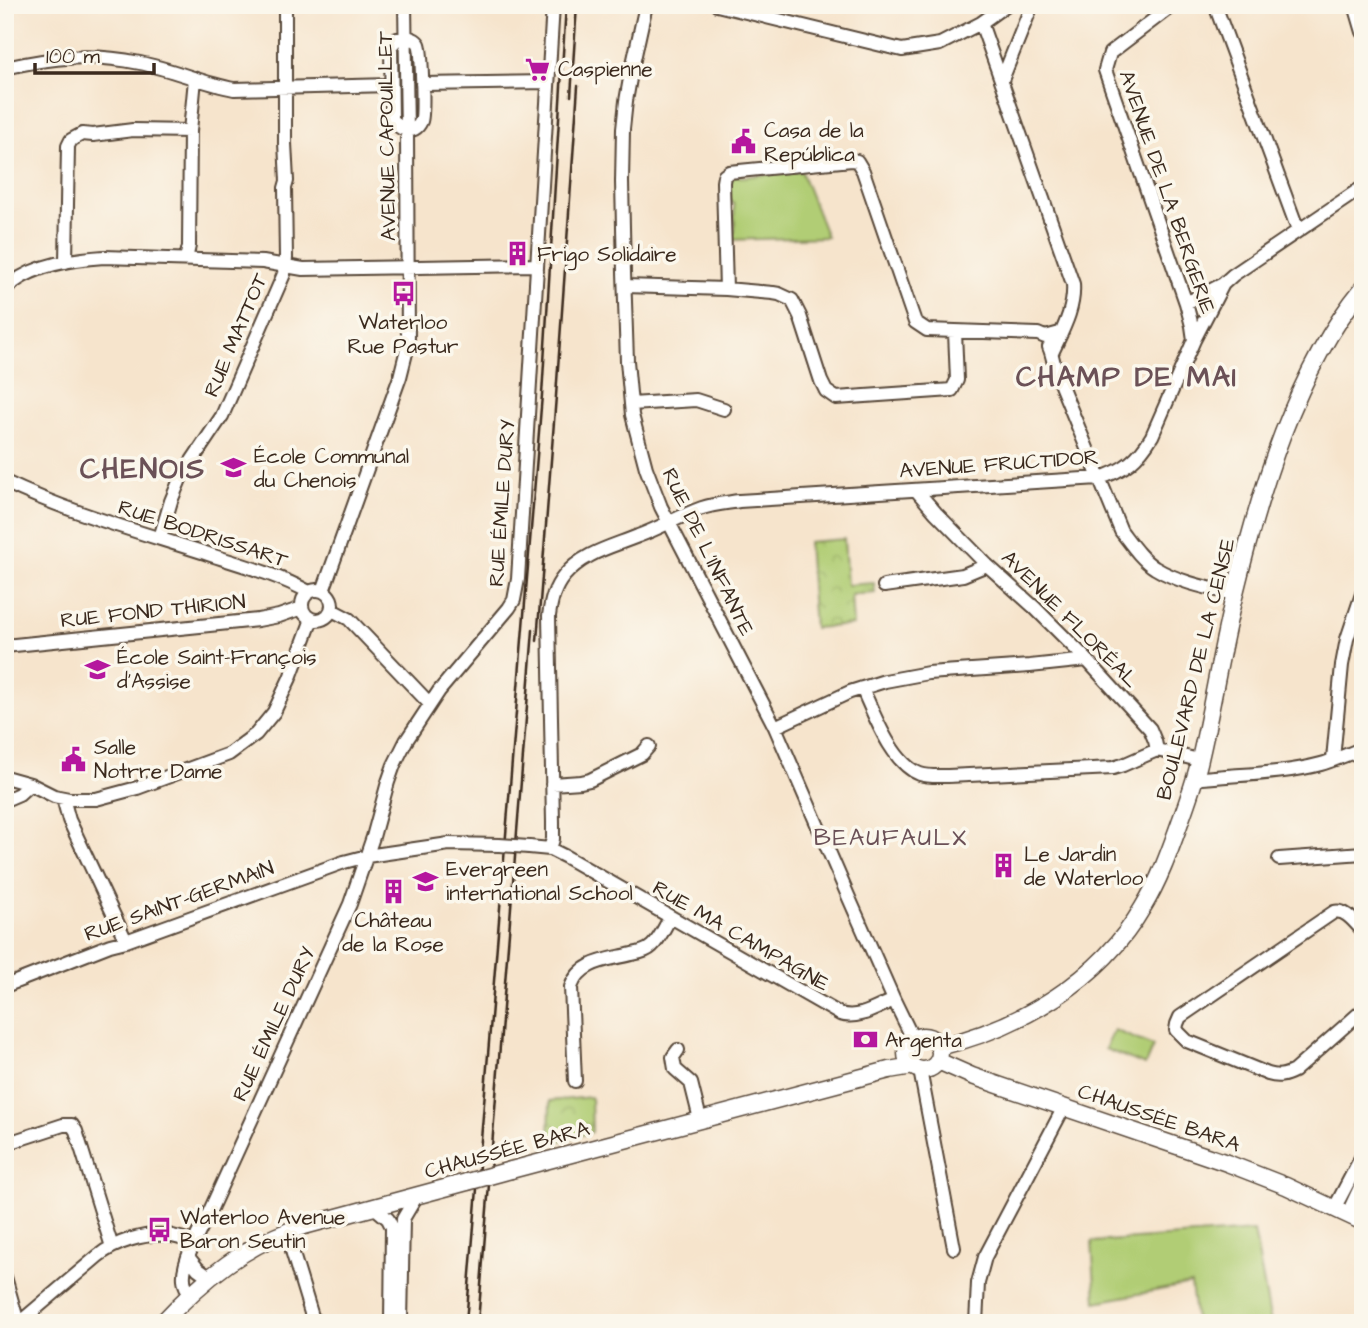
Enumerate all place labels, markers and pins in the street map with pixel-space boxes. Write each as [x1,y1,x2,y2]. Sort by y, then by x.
supermarket icon: Caspienne [524,55,552,83]
place label: Caspienne [558,55,653,85]
place label: Casa de la República [764,116,864,170]
public building icon: Casa de la República [730,128,758,156]
building icon: Frigo Solidaire [503,240,531,268]
place label: Frigo Solidaire [537,240,677,271]
bus stop icon: Waterloo Rue Pastur [389,279,417,307]
place label: Waterloo Rue Pastur [348,308,459,361]
place label: École Communal du Chenois [254,442,409,495]
school or university icon: École Communal du Chenois [220,454,248,482]
place label: École Saint-François d'Assise [117,643,317,696]
school or university icon: École Saint-François d'Assise [83,655,111,683]
place label: Salle Notrre Dame [94,733,222,786]
public building icon: Salle Notrre Dame [60,745,88,773]
place label: Le Jardin de Waterloo [1024,840,1144,893]
building icon: Le Jardin de Waterloo [990,852,1018,880]
place label: Evergreen international School [446,855,633,908]
school or university icon: Evergreen international School [412,867,440,895]
building icon: Château de la Rose [379,877,407,905]
place label: Château de la Rose [342,906,444,959]
bank icon: Argenta [851,1026,879,1054]
place label: Argenta [885,1026,962,1057]
place label: Waterloo Avenue Baron Seutin [180,1203,345,1256]
bus stop icon: Waterloo Avenue Baron Seutin [146,1215,174,1243]

